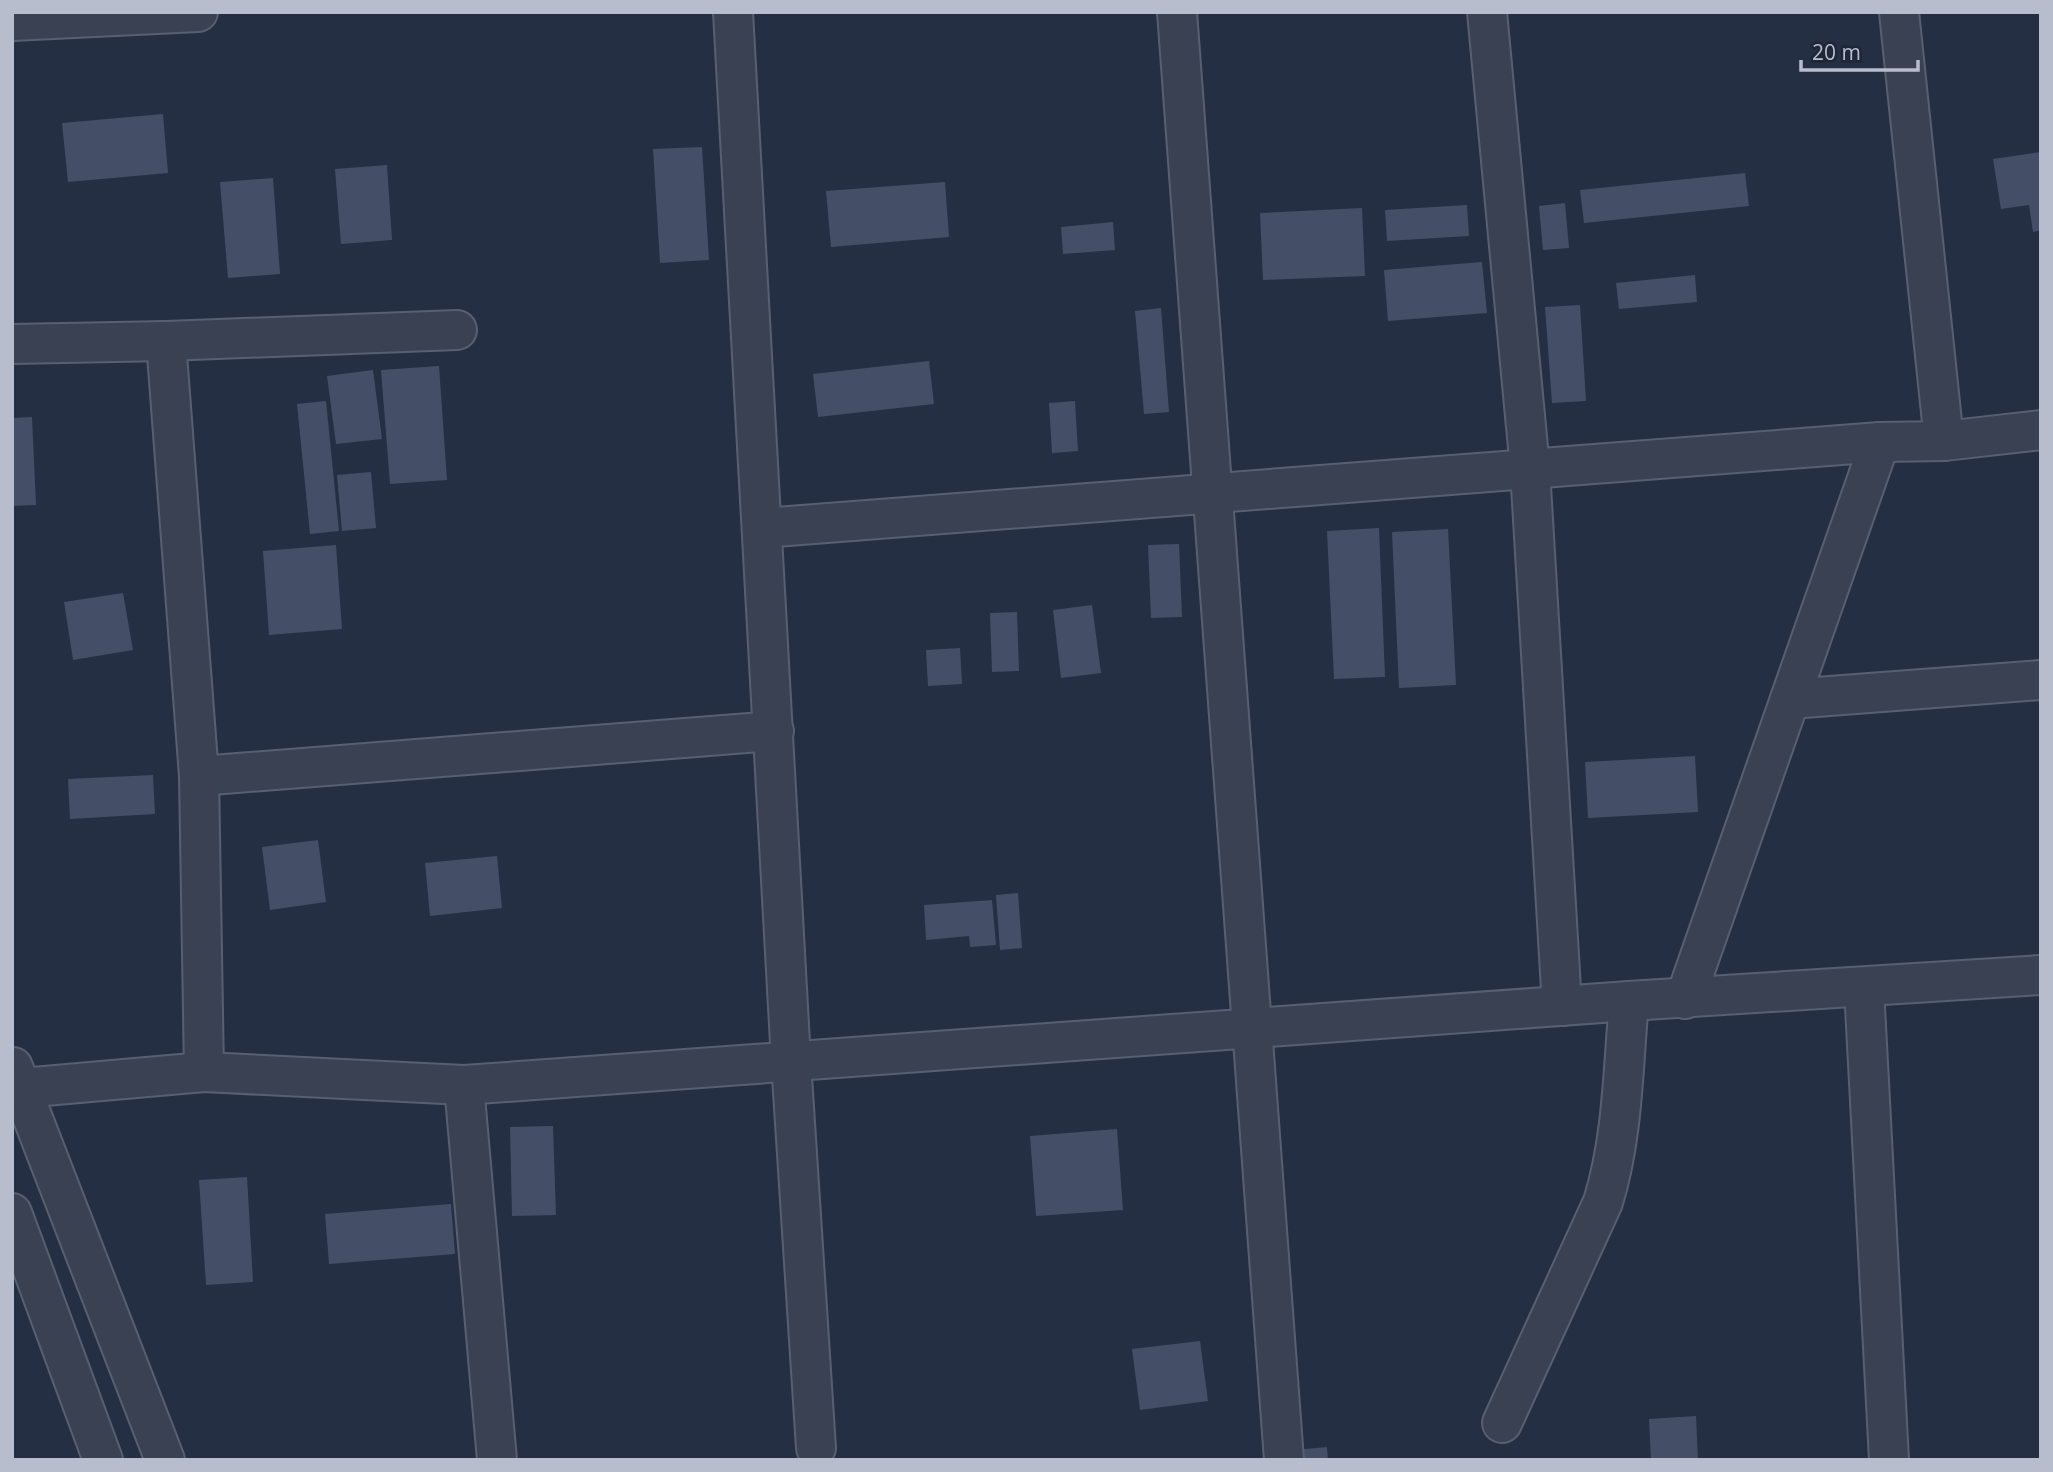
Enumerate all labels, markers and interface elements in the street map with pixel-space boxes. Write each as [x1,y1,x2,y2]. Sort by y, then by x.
scale bar [1801,28,1918,72]
text: 20 m [1812,38,1861,66]

